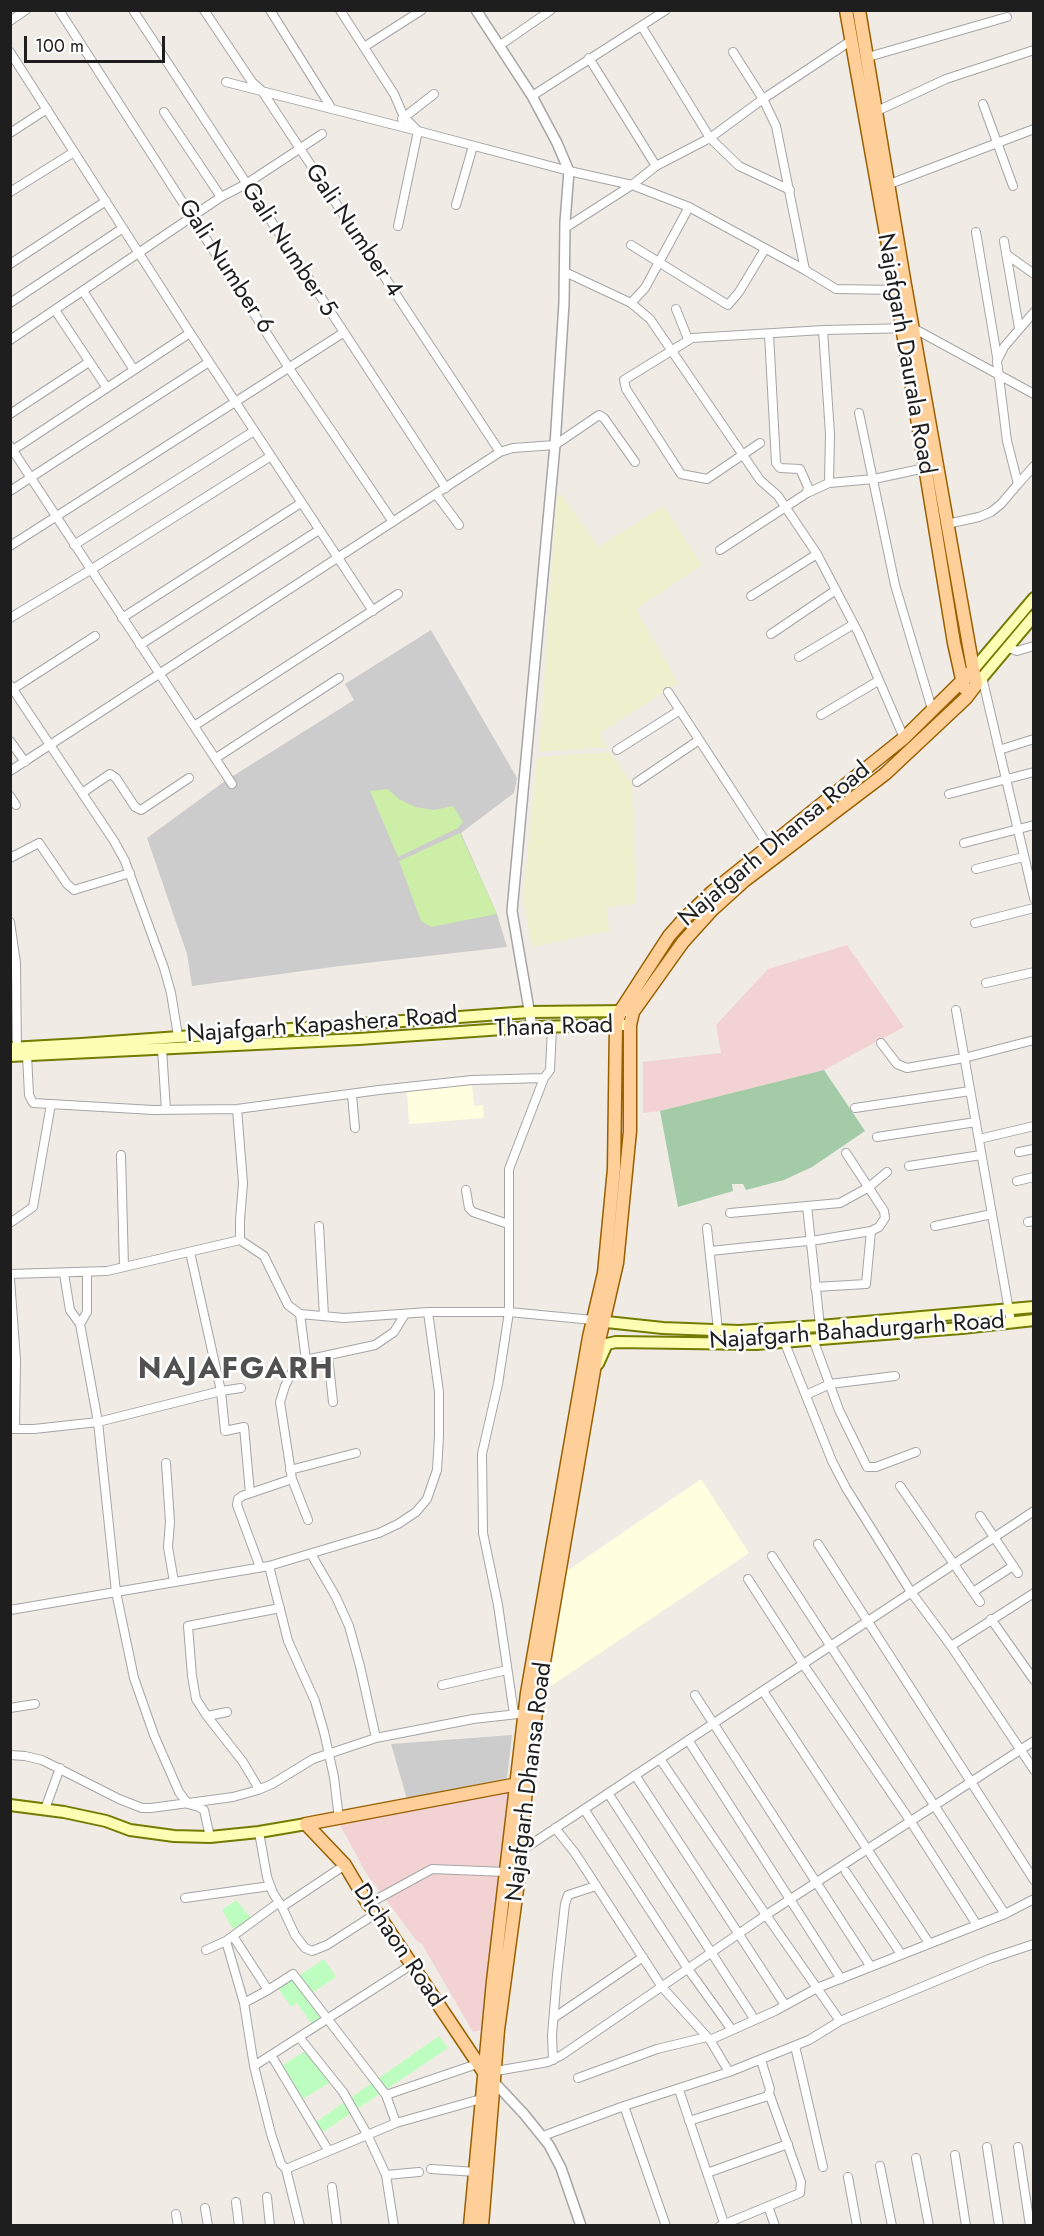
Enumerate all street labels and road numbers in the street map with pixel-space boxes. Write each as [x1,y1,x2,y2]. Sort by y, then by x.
street label: Gali Number 4 [298,159,408,303]
street label: Gali Number 5 [234,178,342,322]
street label: Gali Number 6 [171,194,279,340]
street label: Najafgarh Daurala Road [870,231,940,477]
street label: Najafgarh Dhansa Road [673,756,877,934]
street label: Najafgarh Kapashera Road [186,1002,458,1050]
street label: Thana Road [494,1012,614,1044]
street label: Najafgarh Bahadurgarh Road [708,1307,1006,1357]
street label: Najafgarh Dhansa Road [501,1661,559,1903]
street label: Dichaon Road [346,1879,450,2013]

